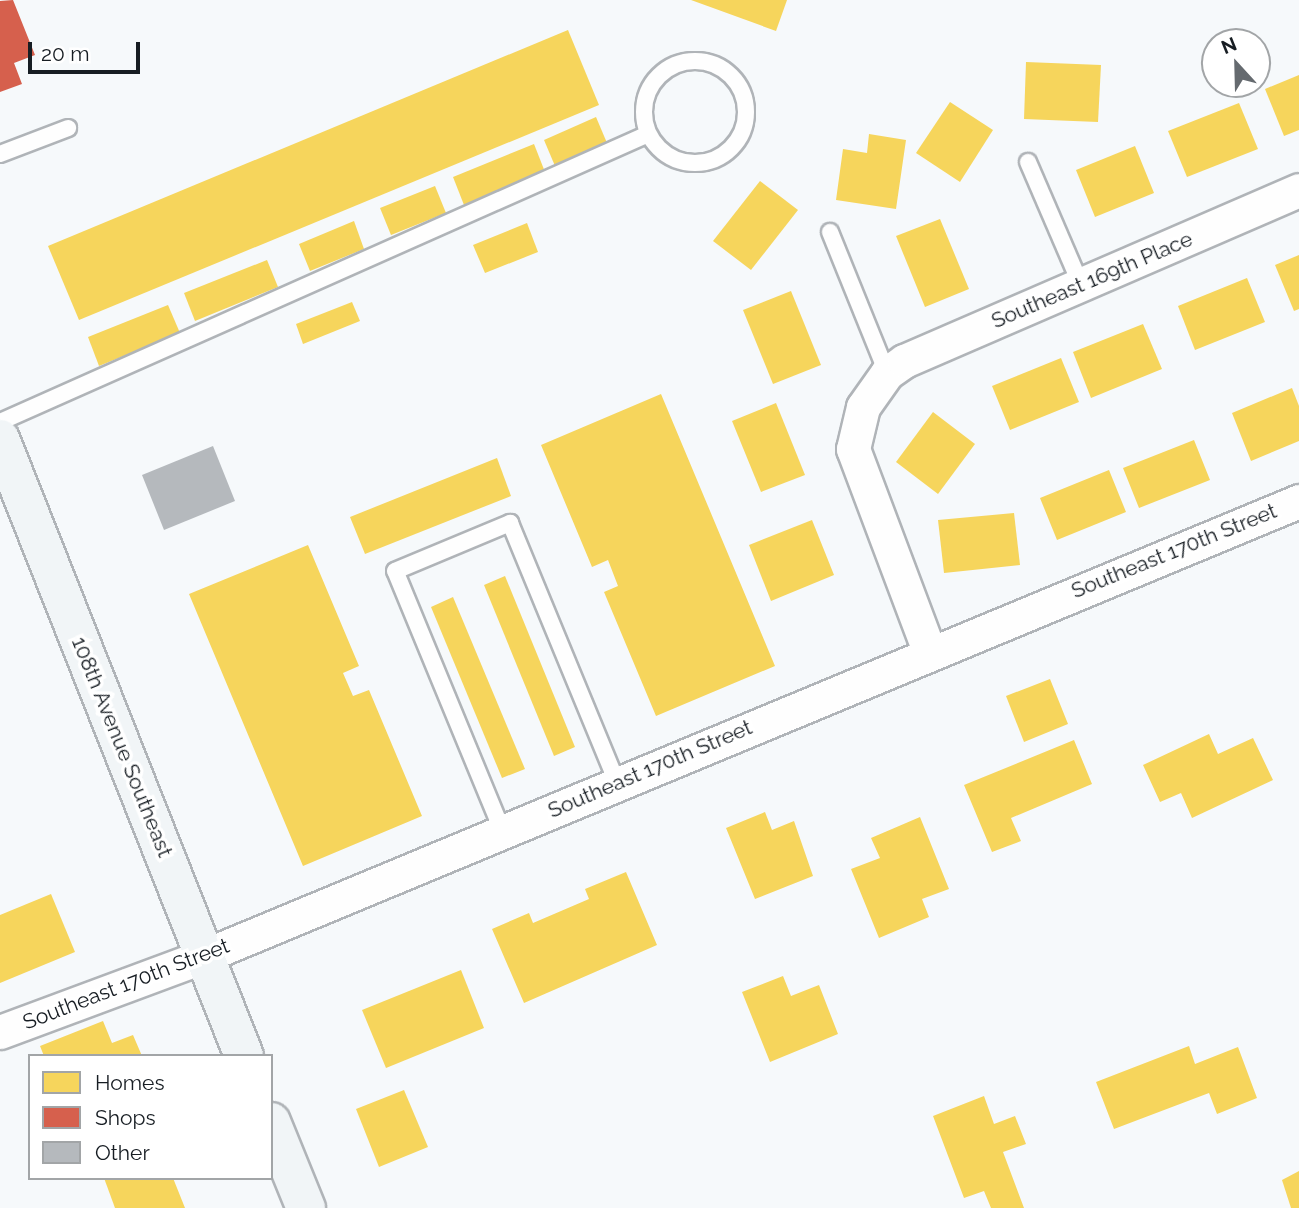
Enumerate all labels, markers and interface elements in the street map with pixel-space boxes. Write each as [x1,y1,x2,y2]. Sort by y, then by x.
scale bar [32,28,144,72]
north arrow [1201,28,1271,98]
text: N [1218,32,1240,58]
text: 20 m [41,41,89,66]
street label: Southeast 169th Place [988,226,1196,334]
street label: Southeast 170th Street [1068,498,1280,604]
street label: 108th Avenue Southeast [66,633,178,861]
street label: Southeast 170th Street [544,715,756,823]
street label: Southeast 170th Street [19,933,233,1035]
legend [28,1054,273,1180]
text: Homes [95,1070,165,1095]
text: Shops [95,1105,156,1130]
text: Other [95,1140,150,1165]

